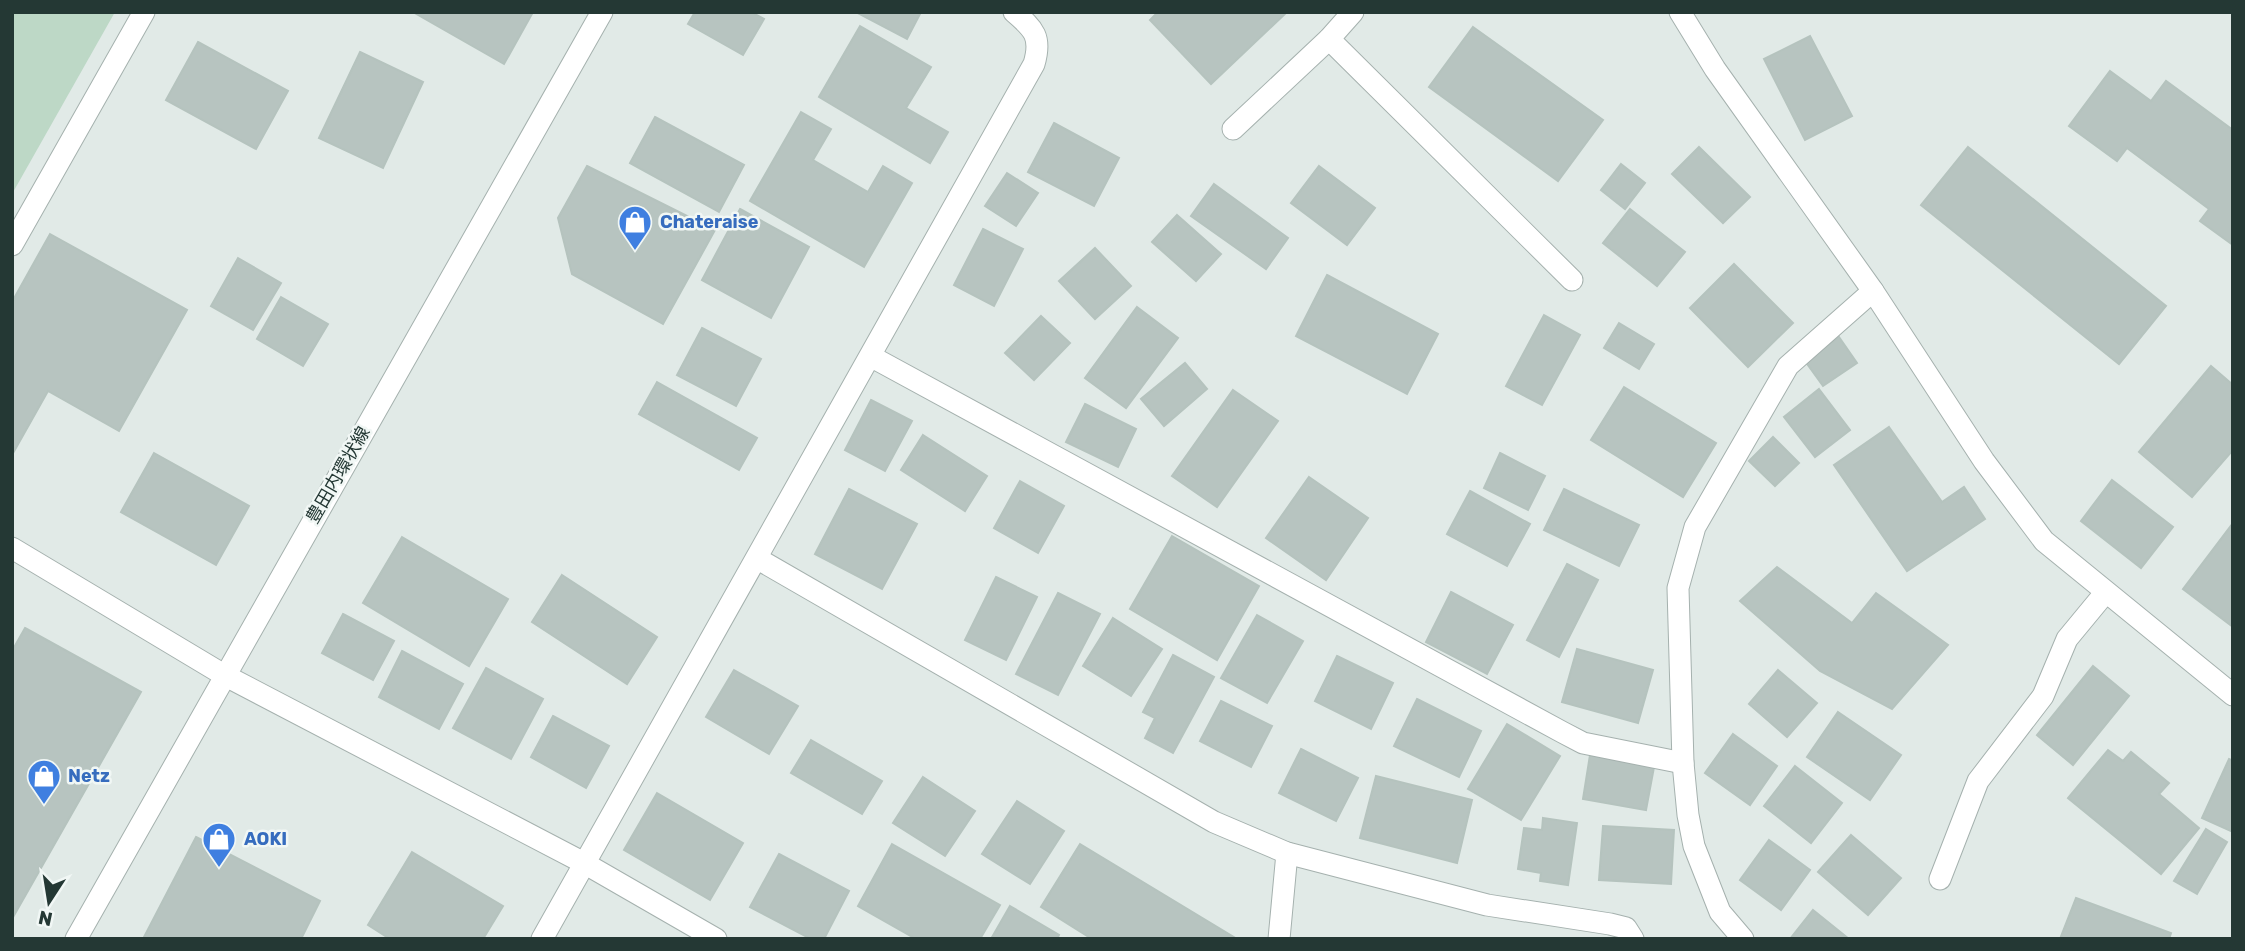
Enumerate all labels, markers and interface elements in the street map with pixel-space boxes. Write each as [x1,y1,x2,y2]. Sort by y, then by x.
shop icon: Chateraise [616,203,654,252]
place label: Chateraise [660,211,759,233]
street label: 豊田内環状線 [301,423,375,527]
shop icon: Netz [25,757,63,806]
place label: Netz [68,765,110,787]
shop icon: AOKI [200,820,238,869]
place label: AOKI [244,828,287,850]
north arrow [14,867,84,937]
text: N [36,905,55,931]

